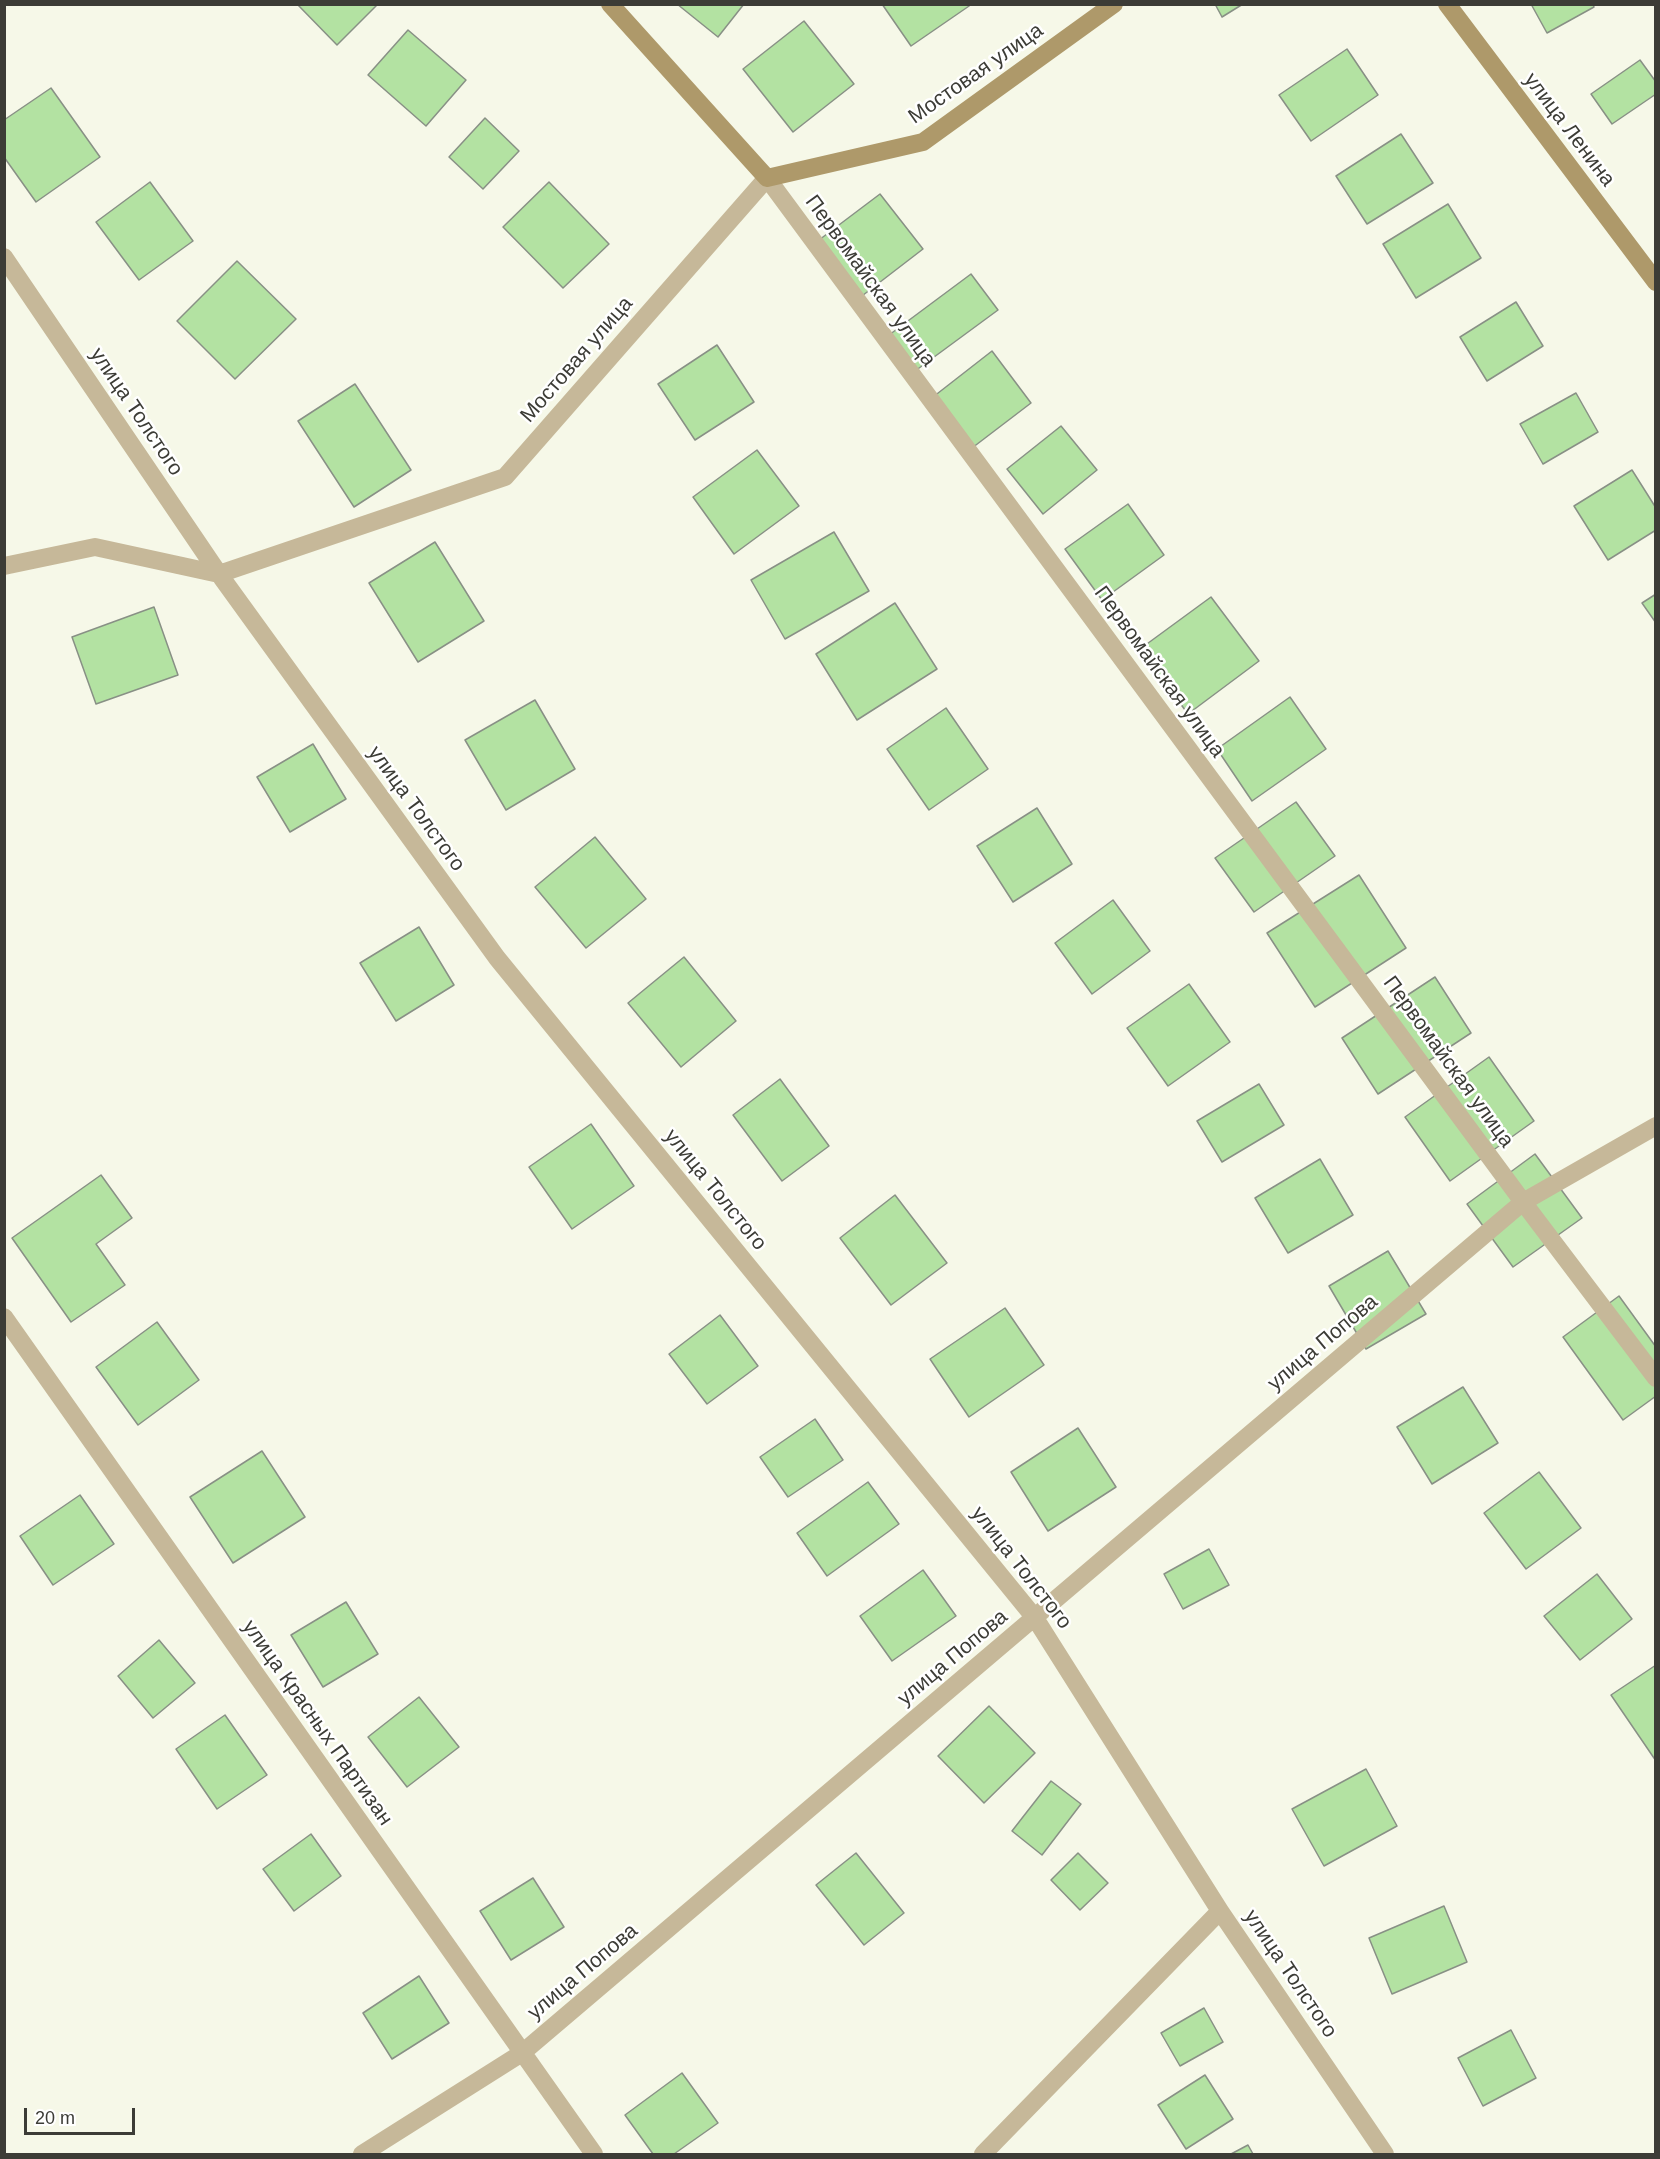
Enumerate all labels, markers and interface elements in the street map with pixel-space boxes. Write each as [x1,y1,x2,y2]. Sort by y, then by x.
street label: Мостовая улица [904,18,1048,130]
street label: улица Ленина [1518,68,1620,192]
street label: Первомайская улица [799,190,941,372]
street label: Мостовая улица [515,292,639,428]
street label: улица Толстого [84,343,188,481]
street label: Первомайская улица [1088,581,1230,763]
street label: улица Толстого [362,741,470,877]
street label: Первомайская улица [1377,971,1519,1153]
street label: улица Толстого [658,1124,772,1256]
street label: улица Попова [1263,1290,1383,1396]
street label: улица Толстого [965,1502,1077,1634]
street label: улица Попова [893,1605,1013,1711]
street label: улица Красных Партизан [236,1615,398,1831]
street label: улица Толстого [1238,1905,1342,2043]
street label: улица Попова [523,1919,643,2025]
scale bar [27,2096,138,2134]
text: 20 m [35,2108,75,2128]

